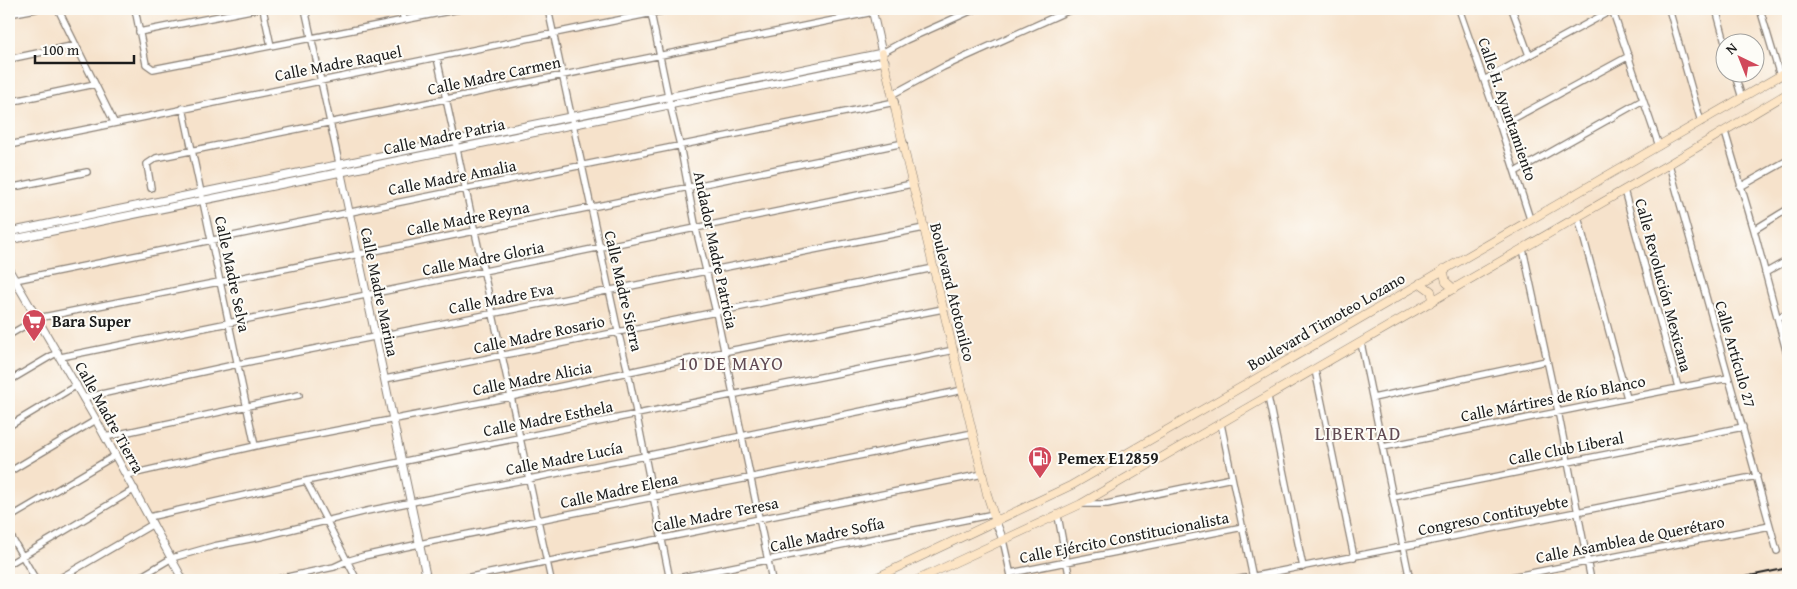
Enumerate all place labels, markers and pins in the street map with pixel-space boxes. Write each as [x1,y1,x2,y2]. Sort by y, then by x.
supermarket icon: Bara Super [21,308,47,342]
place label: Bara Super [52,309,132,333]
fuel station icon: Pemex E12859 [1027,445,1053,479]
place label: Pemex E12859 [1058,446,1158,470]

